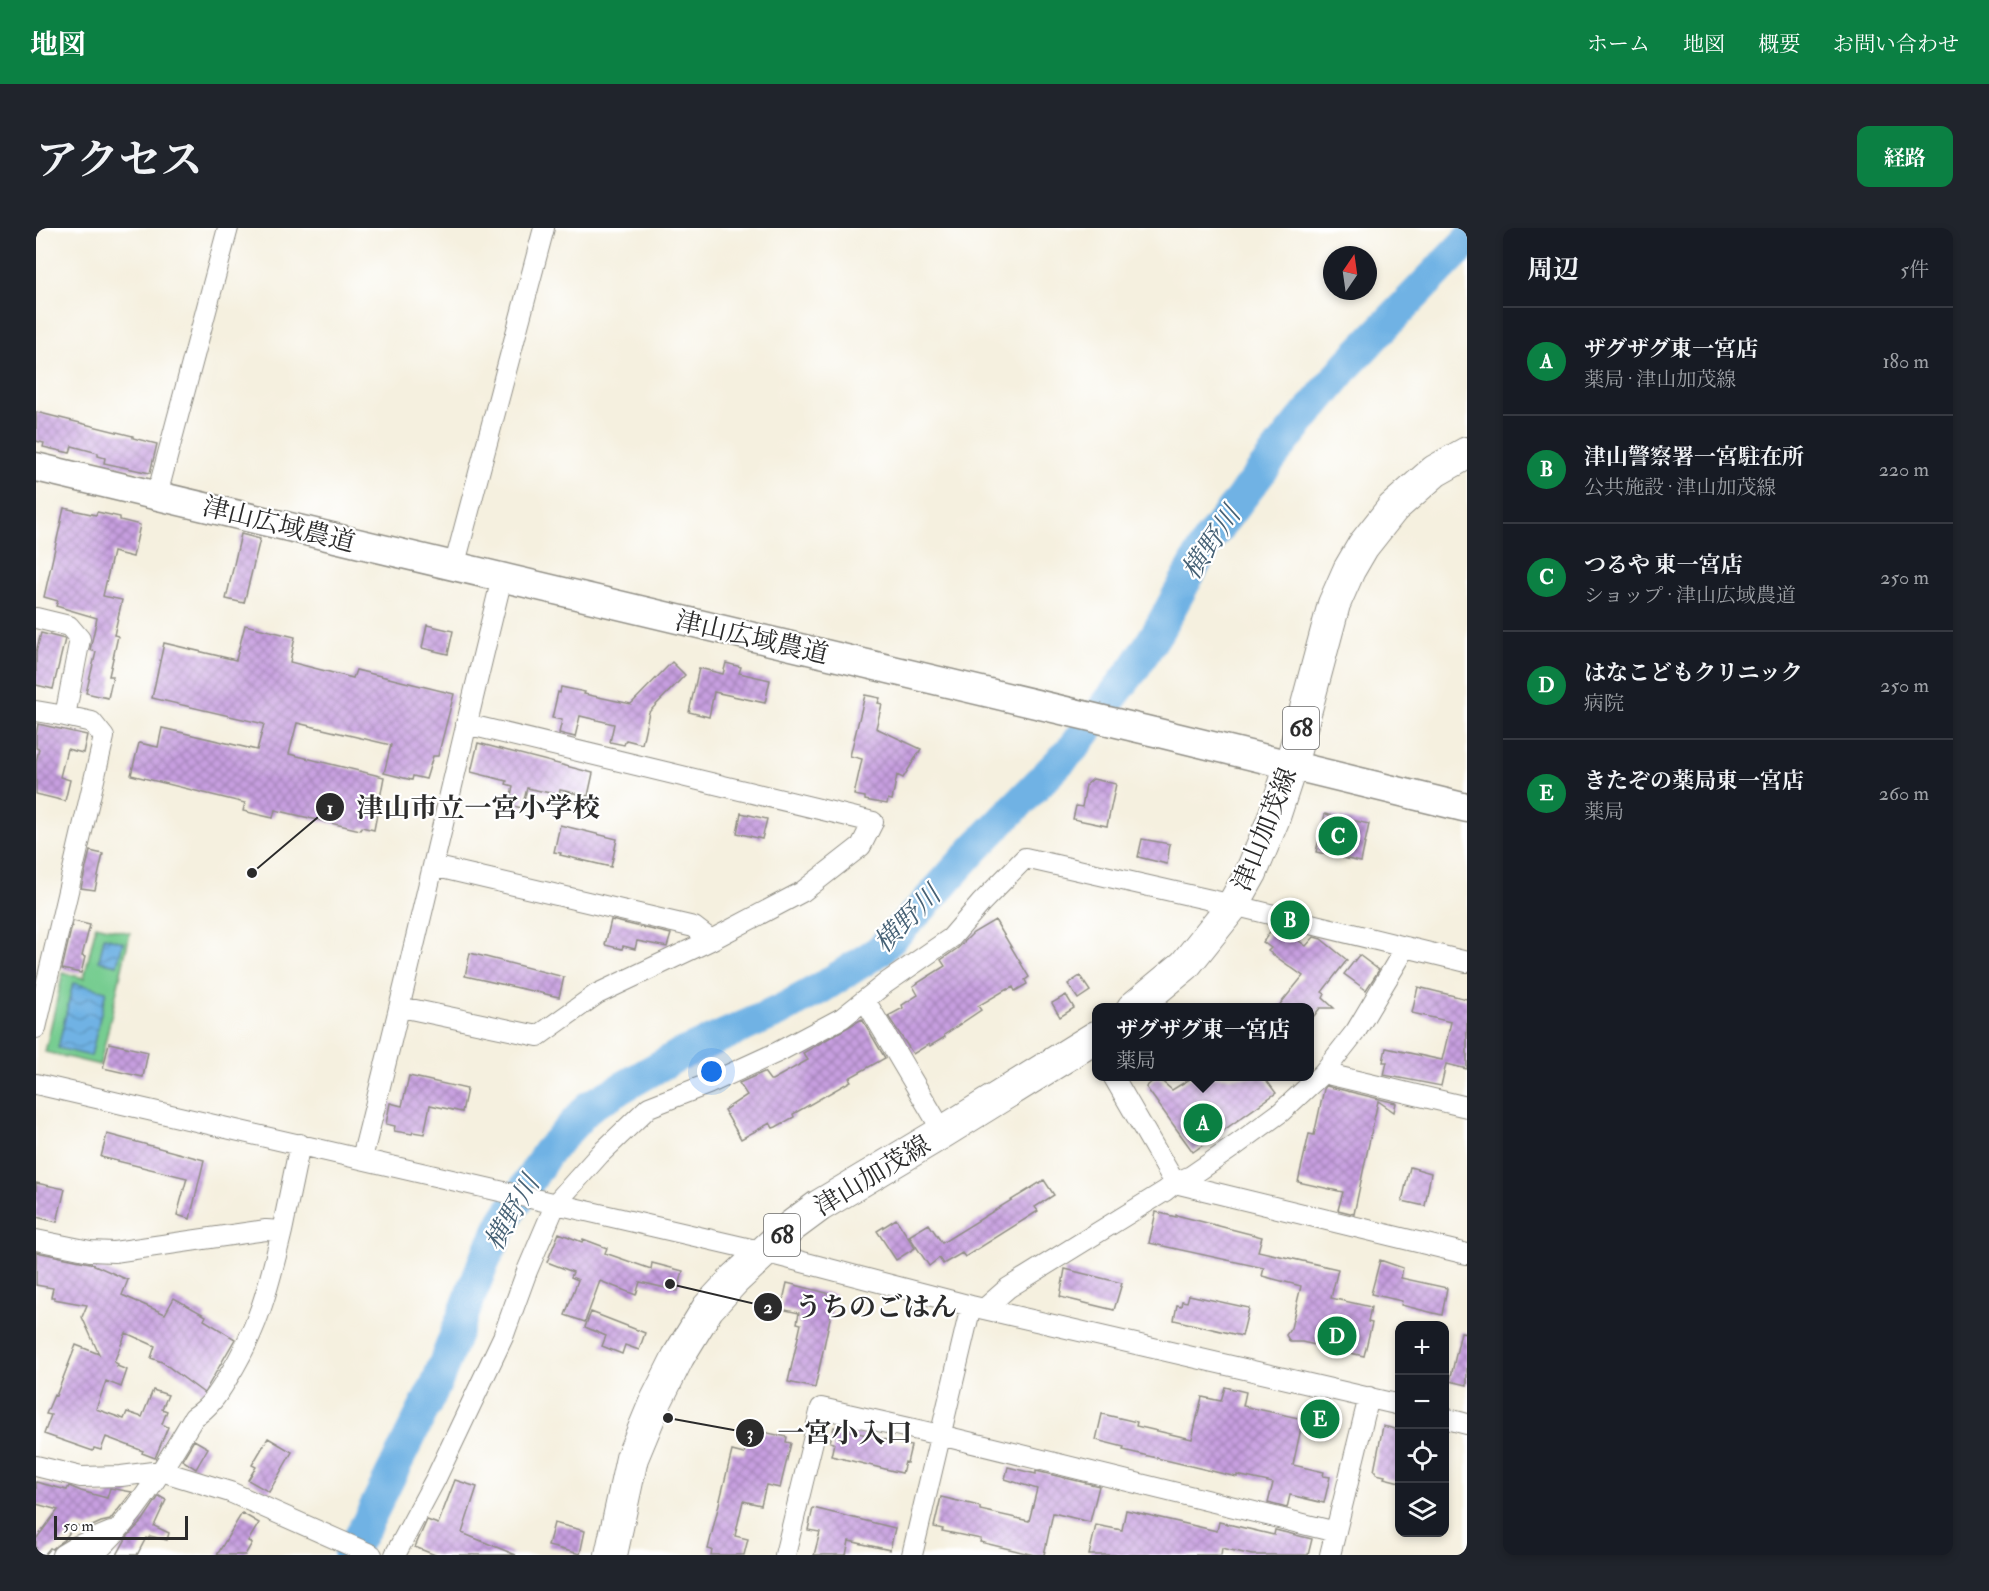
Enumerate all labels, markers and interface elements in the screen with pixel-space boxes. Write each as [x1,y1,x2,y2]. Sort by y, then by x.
text: 地図 [30,28,86,63]
text: ホーム [1587,31,1650,58]
text: 地図 [1683,31,1725,58]
text: 概要 [1758,31,1800,58]
text: お問い合わせ [1833,31,1959,58]
button: 経路 [1857,126,1953,187]
text: アクセス [36,135,203,187]
north arrow [1323,246,1377,300]
text: 周辺 [1527,254,1579,286]
text: 5件 [1900,257,1929,282]
text: ザグザグ東一宮店 [1584,335,1758,363]
text: A [1540,349,1553,374]
text: 180 m [1882,349,1929,374]
text: 薬局 · 津山加茂線 [1584,367,1736,392]
text: 津山警察署一宮駐在所 [1584,443,1804,471]
text: B [1540,457,1553,482]
text: 220 m [1879,457,1929,482]
text: 公共施設 · 津山加茂線 [1584,475,1776,500]
street label: 津山広域農道 [199,491,358,559]
water label: 横野川 [1175,498,1249,586]
text: つるや 東一宮店 [1584,551,1743,579]
text: C [1539,565,1554,590]
text: 250 m [1880,565,1929,590]
text: ショップ · 津山広域農道 [1584,583,1796,608]
street label: 津山広域農道 [672,605,831,671]
text: はなこどもクリニック [1584,659,1803,687]
text: D [1538,673,1555,698]
text: 250 m [1880,673,1929,698]
text: 病院 [1584,691,1624,716]
road number: 68 [1283,707,1319,749]
street label: 津山加茂線 [1226,763,1304,896]
text: きたぞの薬局東一宮店 [1584,767,1804,795]
text: E [1539,781,1554,806]
text: 260 m [1879,781,1929,806]
callout: 津山市立一宮小学校 [315,785,612,830]
text: 津山市立一宮小学校 [357,792,600,825]
text: 1 [327,797,333,820]
text: 薬局 [1584,799,1624,824]
pin: C [1318,814,1358,858]
water label: 横野川 [867,877,950,960]
pin: B [1270,898,1310,942]
popup [1092,1003,1314,1081]
text: ザグザグ東一宮店 [1116,1016,1290,1044]
text: 薬局 [1116,1048,1156,1073]
your location [697,1057,726,1086]
pin: A [1184,1100,1222,1146]
street label: 津山加茂線 [809,1129,936,1223]
water label: 横野川 [478,1167,548,1257]
road number: 68 [764,1214,800,1256]
callout: うちのごはん [753,1284,969,1329]
text: うちのごはん [795,1291,957,1324]
text: 2 [763,1296,773,1319]
pin: D [1318,1314,1356,1358]
map controls [1395,1321,1449,1537]
button: + [1395,1321,1449,1375]
button: − [1395,1375,1449,1429]
pin: E [1300,1396,1340,1442]
callout: 一宮小入口 [735,1411,924,1456]
text: 一宮小入口 [778,1417,913,1450]
text: 3 [747,1422,754,1445]
button: locate [1395,1429,1449,1483]
button: layers [1395,1483,1449,1537]
scale bar [54,1513,188,1540]
text: 50 m [63,1516,94,1536]

